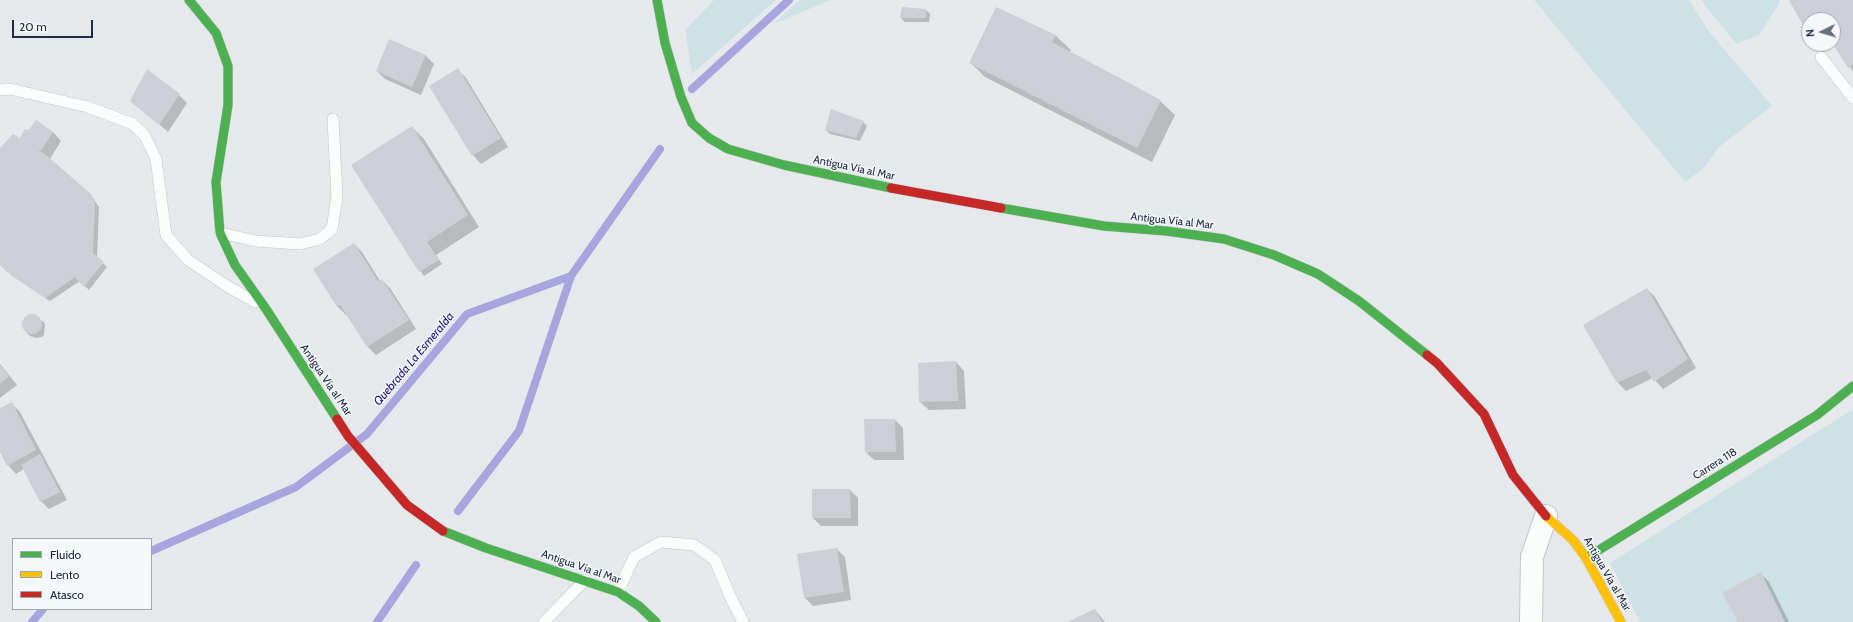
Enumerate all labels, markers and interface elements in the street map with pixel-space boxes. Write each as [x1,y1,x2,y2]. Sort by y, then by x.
scale bar [14,12,95,38]
north arrow [1801,12,1841,52]
text: 20 m [19,19,47,34]
text: N [1803,28,1817,37]
street label: Antigua Vía al Mar [812,153,896,183]
street label: Antigua Vía al Mar [1130,210,1214,232]
water label: Quebrada La Esmeralda [371,309,457,409]
street label: Antigua Vía al Mar [297,342,355,418]
street label: Carrera 118 [1691,445,1739,483]
street label: Antigua Vía al Mar [1581,535,1633,613]
legend [12,538,152,610]
text: Fluido [50,547,81,562]
street label: Antigua Vía al Mar [540,547,622,587]
text: Lento [50,567,79,582]
text: Atasco [50,587,84,602]

